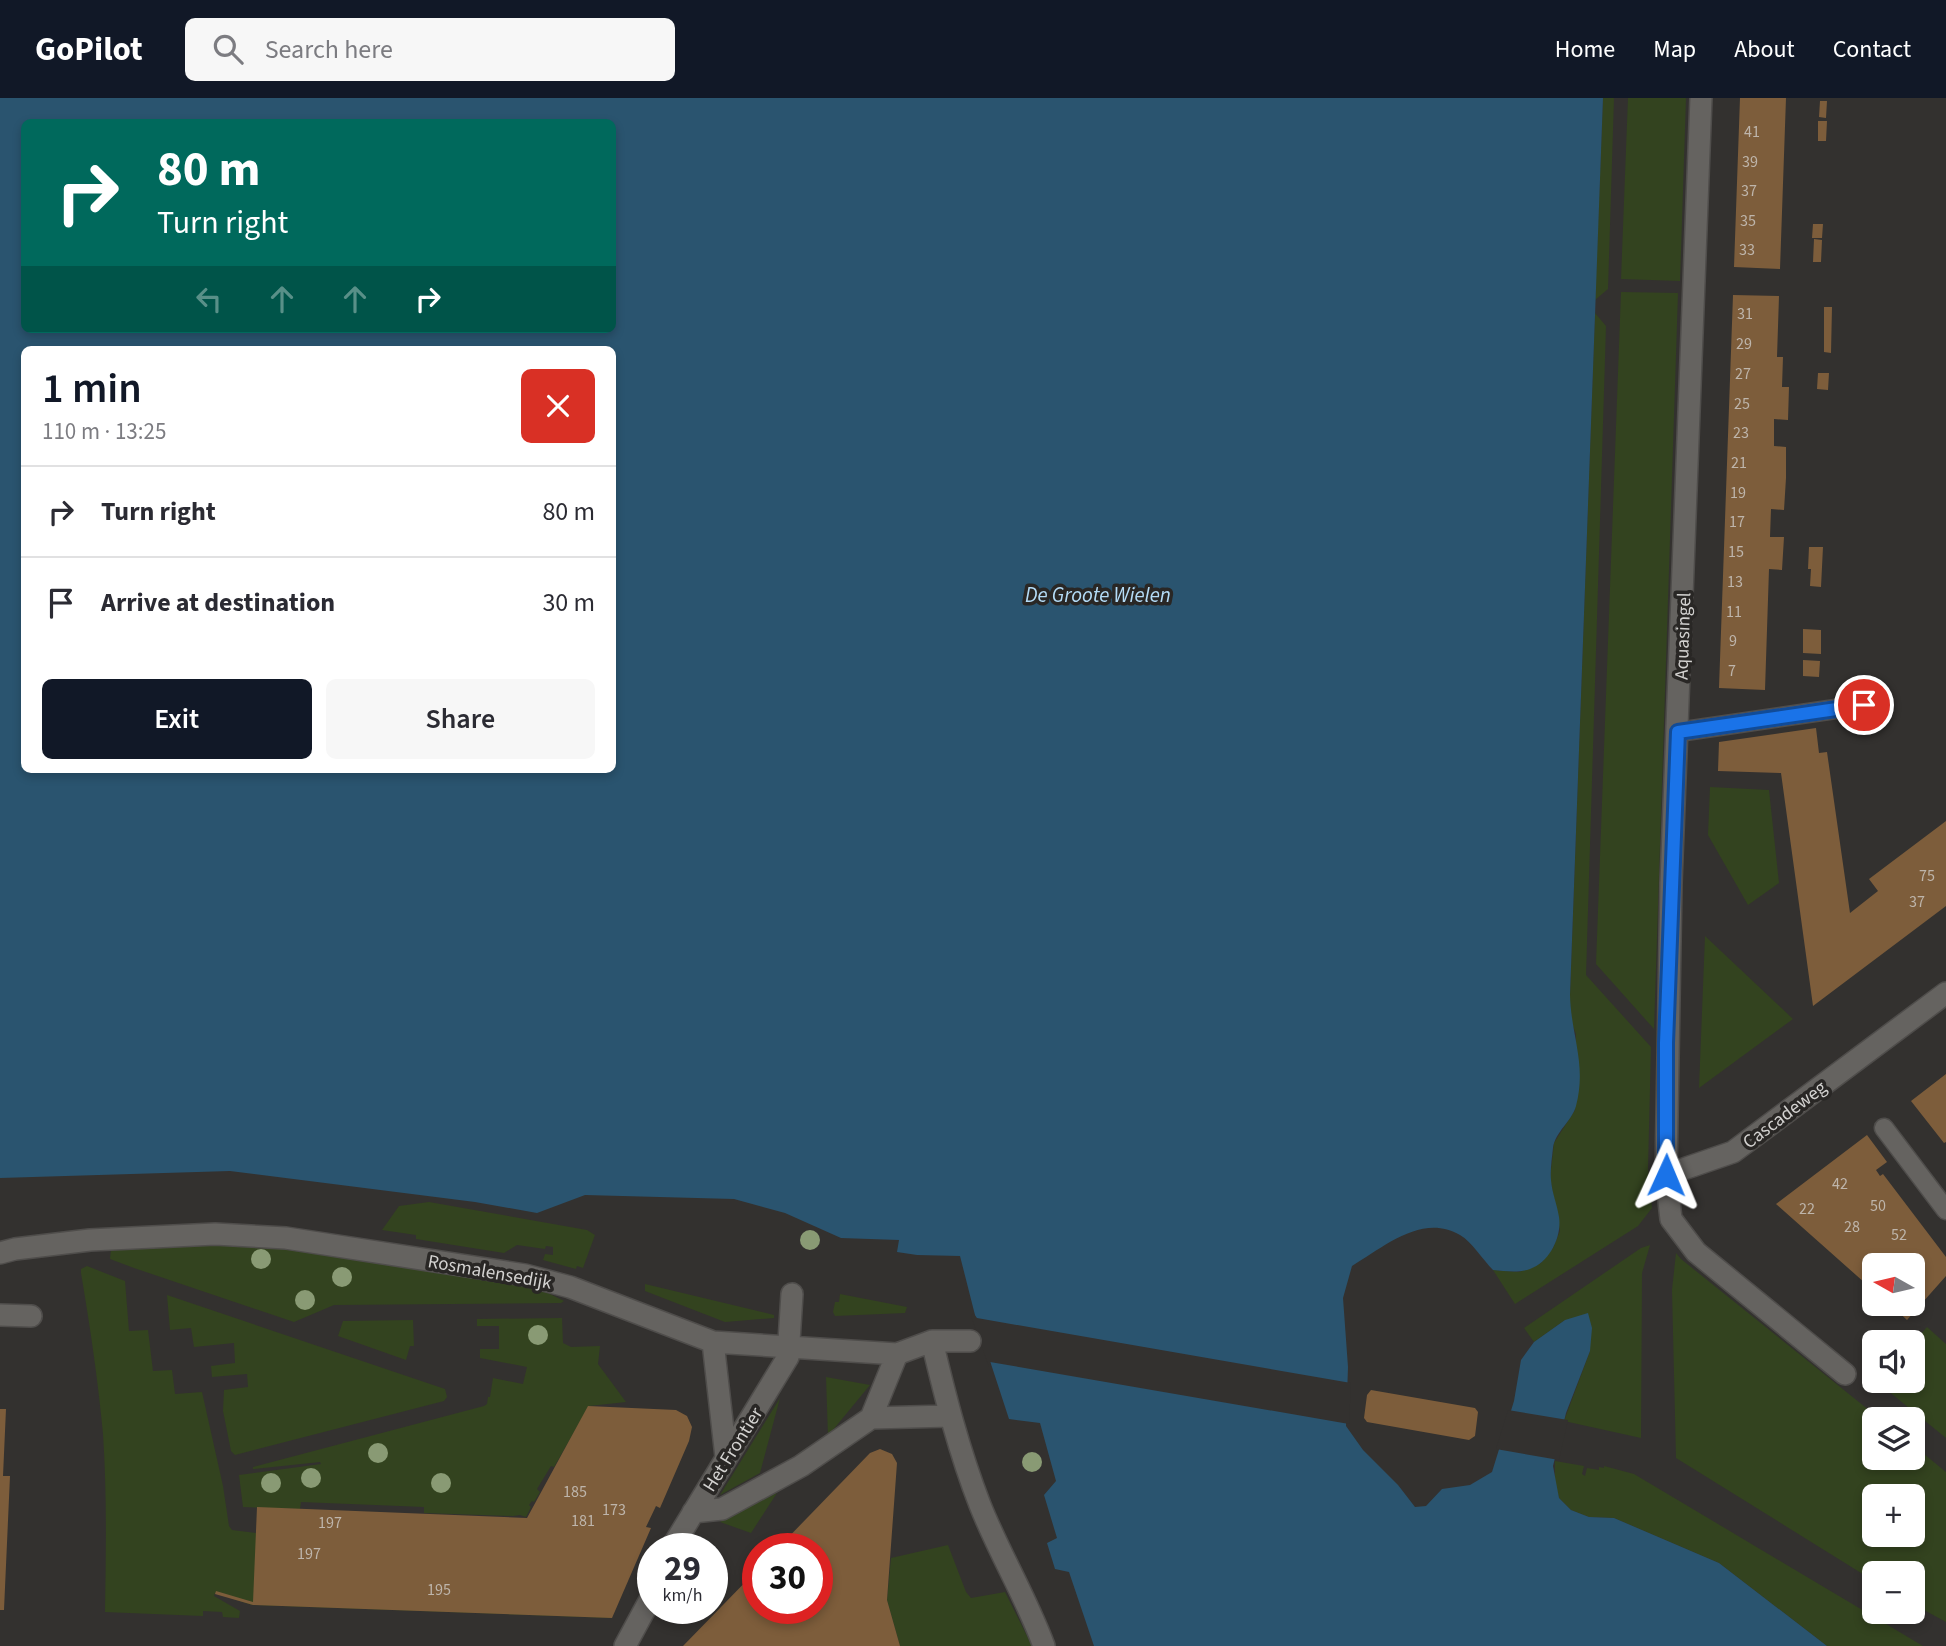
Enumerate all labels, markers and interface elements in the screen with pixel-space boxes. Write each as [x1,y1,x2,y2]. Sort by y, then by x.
search box [185,18,675,81]
text: GoPilot [35,26,143,73]
icon: search [209,30,247,68]
text: Search here [265,31,393,68]
text: Home [1555,32,1615,67]
text: Map [1653,32,1696,67]
text: About [1734,32,1795,67]
text: Contact [1833,32,1911,67]
house number: 41 [1744,121,1760,143]
text: 80 m [157,135,261,205]
icon: right [42,147,133,238]
house number: 39 [1742,151,1758,173]
house number: 37 [1741,180,1757,202]
text: Turn right [157,200,288,246]
house number: 35 [1740,210,1756,232]
house number: 33 [1739,239,1755,261]
icon: left [190,280,228,318]
icon: ahead [263,280,301,318]
icon: ahead [336,280,374,318]
icon: right [409,280,447,318]
house number: 31 [1737,303,1753,325]
house number: 29 [1736,333,1752,355]
text: 1 min [42,359,142,419]
house number: 27 [1735,363,1751,385]
button: close [521,369,595,443]
house number: 25 [1734,393,1750,415]
text: 110 m · 13:25 [42,415,166,448]
house number: 23 [1733,422,1749,444]
house number: 21 [1731,452,1747,474]
house number: 19 [1730,482,1746,504]
icon: right [42,493,80,531]
text: Turn right [101,493,216,530]
text: 80 m [542,493,595,530]
house number: 17 [1729,511,1745,533]
house number: 15 [1728,541,1744,563]
house number: 13 [1727,571,1743,593]
water label: De Groote Wielen [1025,580,1171,610]
icon: arrive [42,584,80,622]
text: Arrive at destination [101,584,335,621]
text: 30 m [542,584,595,621]
street label: Aquasingel [1668,592,1699,680]
house number: 11 [1726,601,1742,623]
house number: 9 [1729,630,1737,652]
house number: 7 [1728,660,1736,682]
pin [1834,675,1894,735]
button: Exit [42,679,312,759]
button: Share [326,679,595,759]
icon: arrive [1845,686,1883,724]
house number: 75 [1919,865,1935,887]
house number: 37 [1909,891,1925,913]
street label: Cascadeweg [1737,1074,1833,1156]
position arrow [1629,1138,1703,1212]
house number: 42 [1832,1173,1848,1195]
house number: 50 [1870,1195,1886,1217]
house number: 22 [1799,1198,1815,1220]
house number: 28 [1844,1216,1860,1238]
house number: 52 [1891,1224,1907,1246]
street label: Rosmalensedijk [426,1248,554,1297]
north arrow [1862,1253,1925,1316]
map controls [1862,1253,1925,1624]
button: sound [1862,1330,1925,1393]
street label: Het Frontier [697,1402,770,1497]
button: layers [1862,1407,1925,1470]
house number: 185 [563,1481,587,1503]
button: + [1862,1484,1925,1547]
house number: 173 [602,1499,626,1521]
house number: 181 [571,1510,595,1532]
house number: 197 [318,1512,342,1534]
speed limit sign: 30 [742,1533,833,1624]
house number: 197 [297,1543,321,1565]
text: 29 [664,1544,701,1594]
button: − [1862,1561,1925,1624]
house number: 195 [427,1579,451,1601]
text: km/h [663,1583,702,1608]

